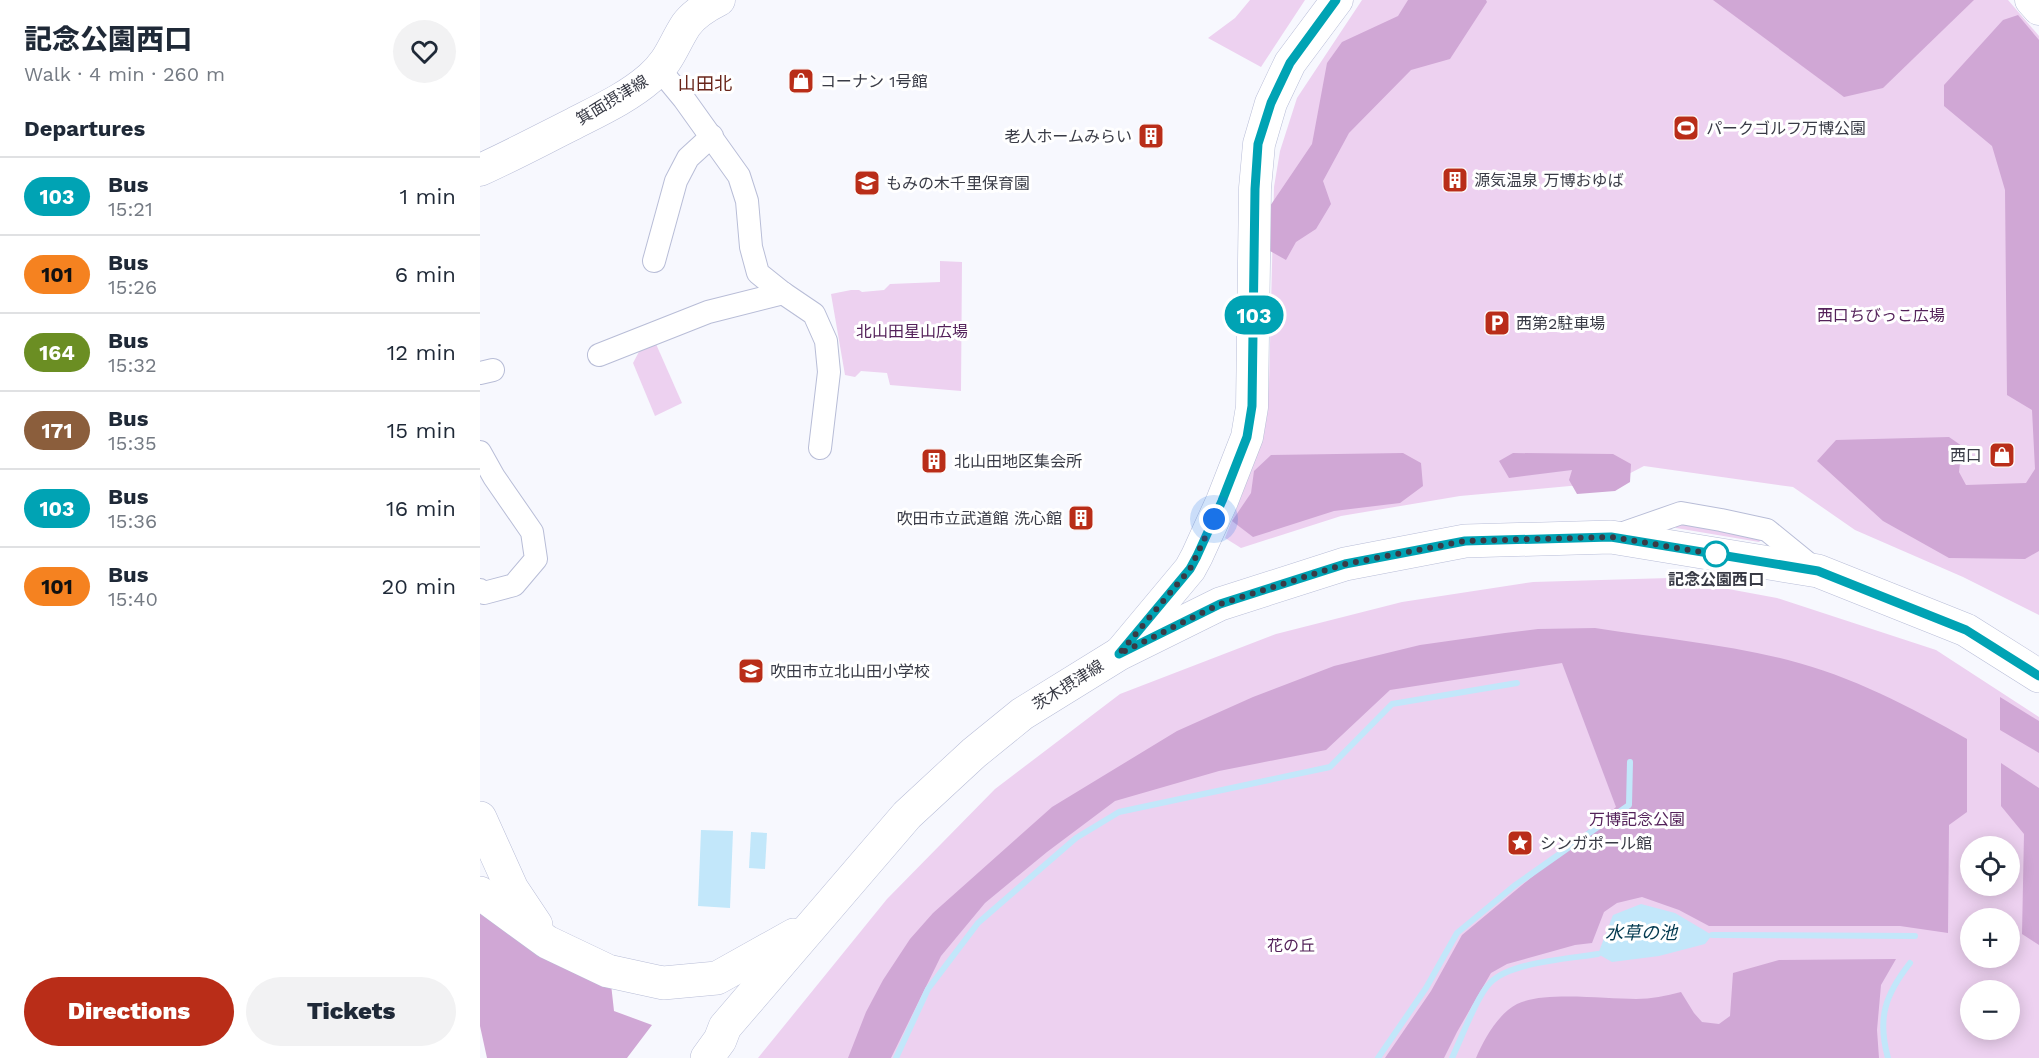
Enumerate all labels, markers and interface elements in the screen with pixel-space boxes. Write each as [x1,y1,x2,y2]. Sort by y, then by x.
button: heart [393,20,456,83]
text: 記念公園西口 [24,23,192,56]
text: Walk · 4 min · 260 m [24,62,225,86]
shop icon: コーナン 1号館 [786,66,816,96]
street label: 箕面摂津線 [573,71,651,129]
place label: コーナン 1号館 [820,72,927,91]
district label: 山田北 [678,73,732,94]
sports icon: パークゴルフ万博公園 [1671,113,1701,143]
text: Departures [24,116,145,141]
place label: パークゴルフ万博公園 [1706,119,1866,138]
building icon: 老人ホームみらい [1136,121,1166,151]
place label: 老人ホームみらい [1004,127,1132,146]
building icon: 源気温泉 万博おゆば [1440,165,1470,195]
school or university icon: もみの木千里保育園 [852,168,882,198]
place label: 源気温泉 万博おゆば [1474,171,1623,190]
text: Bus [108,172,148,197]
place label: もみの木千里保育園 [886,174,1030,193]
text: 103 [40,184,74,209]
text: 1 min [399,184,456,209]
text: 15:21 [108,197,153,221]
text: Bus [108,250,148,275]
text: 101 [41,262,73,287]
text: 6 min [395,262,456,287]
text: 15:26 [108,275,157,299]
line badge: 103 [1220,296,1288,334]
text: 103 [1237,303,1271,328]
park label: 西口ちびっこ広場 [1817,306,1945,325]
parking icon: 西第2駐車場 [1482,308,1512,338]
place label: 西第2駐車場 [1516,314,1605,333]
park label: 北山田星山広場 [856,322,968,341]
text: Bus [108,328,148,353]
text: 164 [39,340,75,365]
text: 12 min [387,340,456,365]
text: 15:32 [108,353,157,377]
text: Bus [108,406,148,431]
text: 171 [42,418,72,443]
text: 15 min [387,418,456,443]
text: 15:35 [108,431,157,455]
shop icon: 西口 [1987,440,2017,470]
building icon: 北山田地区集会所 [919,446,949,476]
place label: 西口 [1950,446,1982,465]
place label: 北山田地区集会所 [954,452,1082,471]
text: Bus [108,484,148,509]
text: 103 [40,496,74,521]
text: 16 min [386,496,456,521]
building icon: 吹田市立武道館 洗心館 [1066,503,1096,533]
your location [1199,504,1229,534]
text: 15:36 [108,509,157,533]
place label: 吹田市立武道館 洗心館 [897,509,1062,528]
marker: 記念公園西口 [1703,541,1729,567]
text: Bus [108,562,148,587]
place label: 記念公園西口 [1668,570,1764,589]
text: 101 [41,574,73,599]
text: 20 min [382,574,456,599]
text: 15:40 [108,587,158,611]
school or university icon: 吹田市立北山田小学校 [736,656,766,686]
street label: 茨木摂津線 [1029,656,1107,714]
place label: 吹田市立北山田小学校 [770,662,930,681]
park label: 万博記念公園 [1589,810,1685,829]
place icon: シンガポール館 [1505,828,1535,858]
place label: シンガポール館 [1540,834,1652,853]
map controls [1960,836,2020,1040]
button: locate [1960,836,2020,896]
button: + [1960,908,2020,968]
water label: 水草の池 [1605,922,1679,943]
park label: 花の丘 [1267,936,1315,955]
button: Directions [24,977,234,1046]
button: Tickets [246,977,456,1046]
button: − [1960,980,2020,1040]

